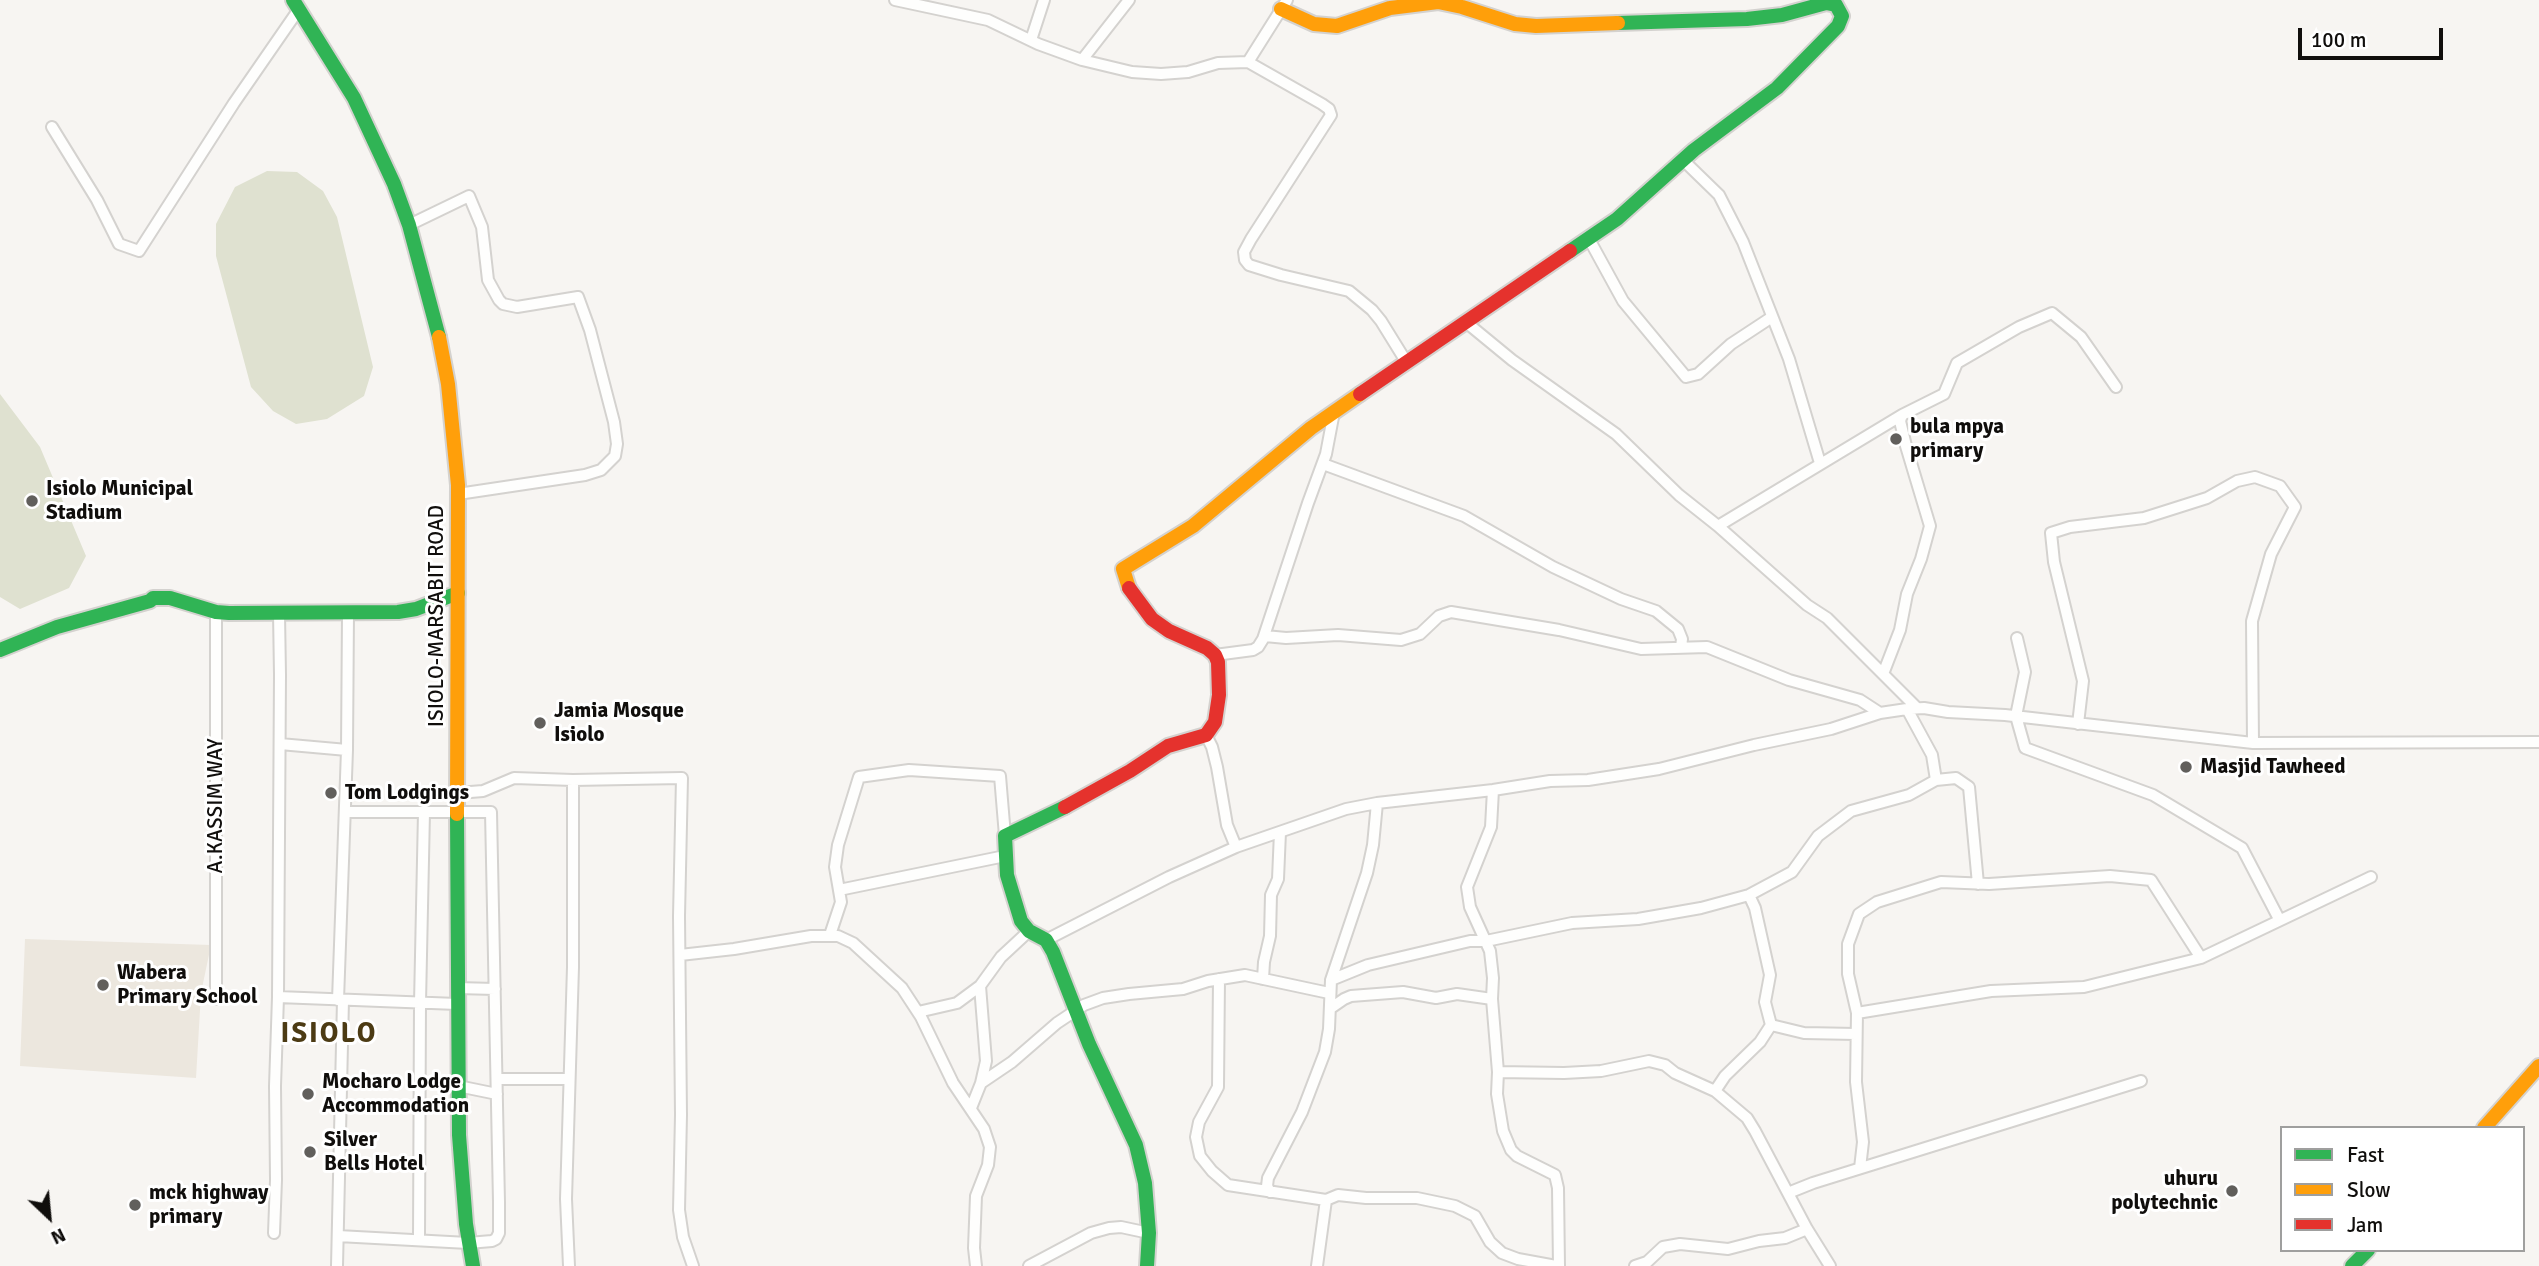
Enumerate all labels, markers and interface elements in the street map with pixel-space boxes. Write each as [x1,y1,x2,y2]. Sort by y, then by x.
scale bar [2301,14,2446,58]
text: 100 m [2311,27,2366,53]
place label: bula mpya primary [1910,414,2004,464]
marker: bula mpya primary [1888,431,1904,447]
place label: Isiolo Municipal Stadium [46,476,193,526]
marker: Isiolo Municipal Stadium [24,493,40,509]
street label: ISIOLO-MARSABIT ROAD [424,505,450,727]
place label: Jamia Mosque Isiolo [554,698,684,748]
marker: Jamia Mosque Isiolo [532,715,548,731]
street label: A.KASSIM WAY [203,738,229,874]
place label: Masjid Tawheed [2200,754,2346,780]
marker: Masjid Tawheed [2178,759,2194,775]
place label: Tom Lodgings [345,780,469,806]
marker: Tom Lodgings [323,785,339,801]
place label: Wabera Primary School [117,960,258,1010]
marker: Wabera Primary School [95,977,111,993]
district label: ISIOLO [281,1018,377,1052]
place label: Mocharo Lodge Accommodation [322,1069,469,1119]
marker: Mocharo Lodge Accommodation [300,1086,316,1102]
legend [2280,1126,2525,1252]
place label: Silver Bells Hotel [324,1127,424,1177]
text: Fast [2347,1142,2384,1168]
marker: Silver Bells Hotel [302,1144,318,1160]
place label: uhuru polytechnic [2111,1166,2218,1216]
text: Slow [2347,1177,2391,1203]
place label: mck highway primary [149,1180,268,1230]
north arrow [14,1182,84,1252]
marker: uhuru polytechnic [2224,1183,2240,1199]
marker: mck highway primary [127,1197,143,1213]
text: Jam [2347,1212,2383,1238]
text: N [47,1222,69,1250]

